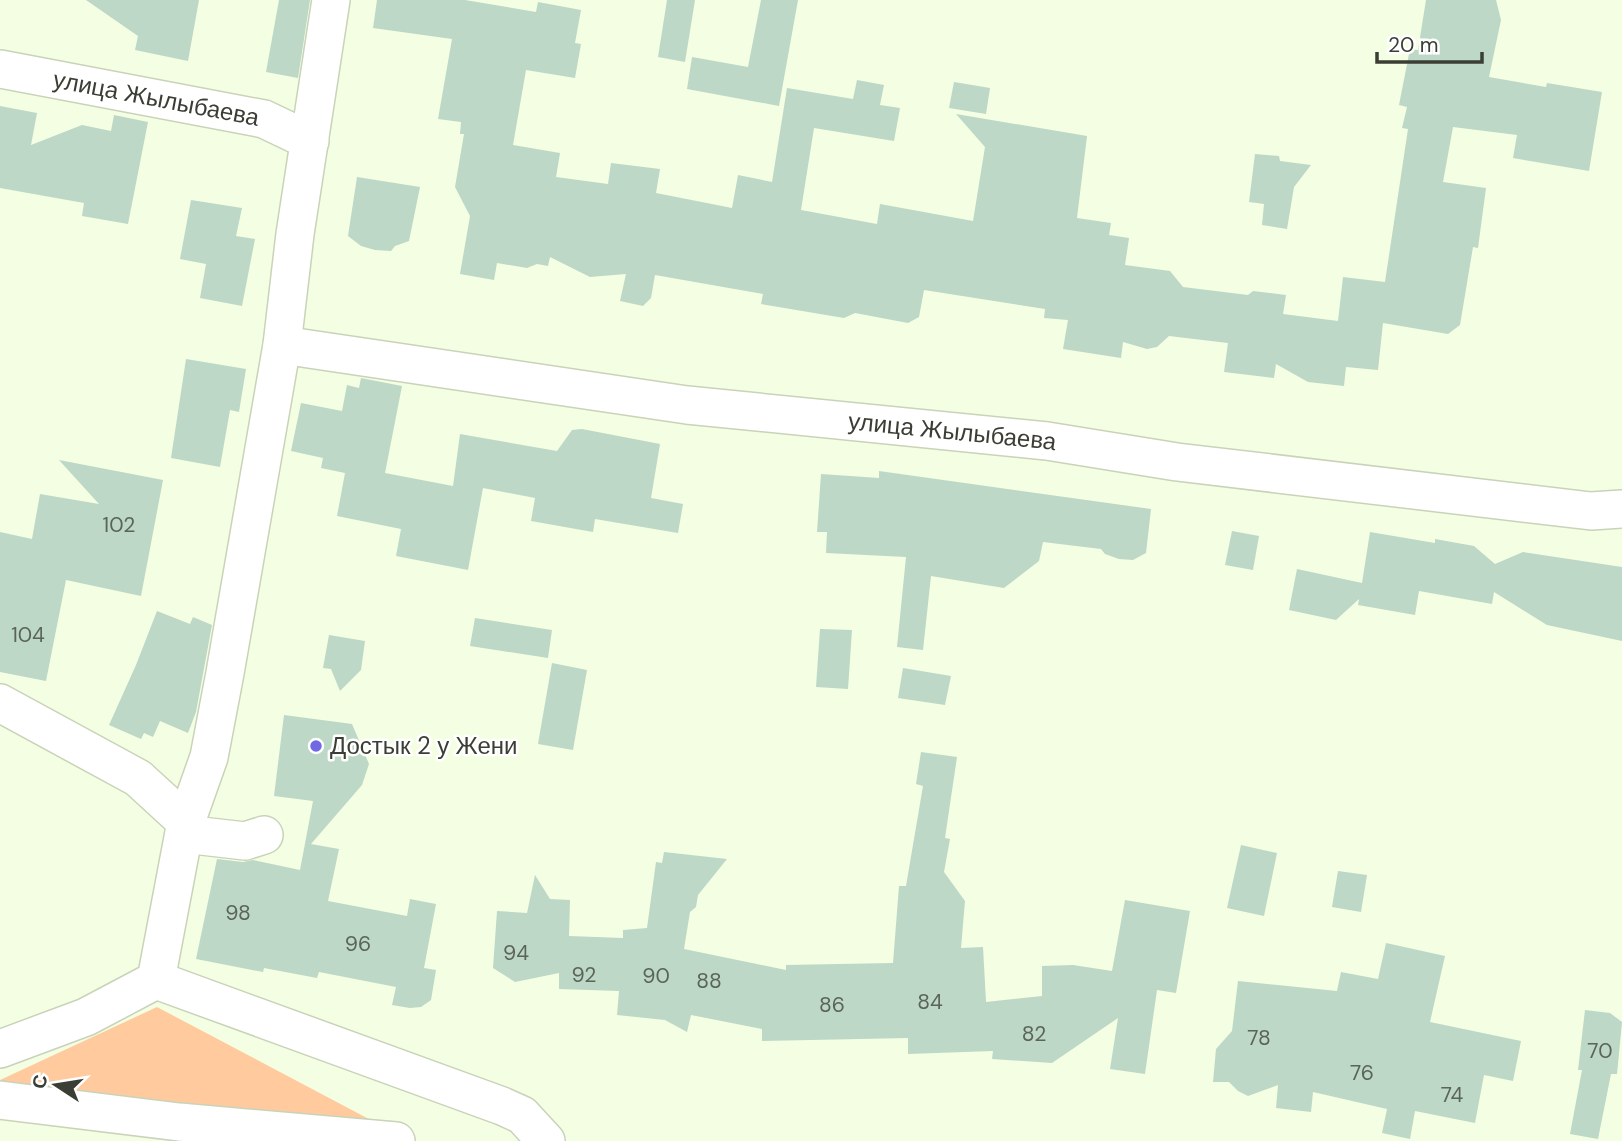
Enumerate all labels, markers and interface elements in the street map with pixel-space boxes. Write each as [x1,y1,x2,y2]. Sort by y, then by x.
scale bar [1377,21,1482,65]
text: 20 m [1388,31,1439,59]
street label: улица Жылыбаева [51,63,262,133]
street label: улица Жылыбаева [847,405,1059,457]
house number: 102 [103,511,135,539]
house number: 104 [11,621,45,649]
place label: Достык 2 у Жени [330,730,517,761]
marker: Достык 2 у Жени [308,738,324,754]
house number: 98 [225,899,251,927]
house number: 96 [345,930,371,958]
house number: 94 [503,939,529,967]
house number: 92 [572,961,596,989]
house number: 90 [642,962,670,990]
house number: 88 [696,967,722,995]
house number: 84 [917,988,943,1016]
house number: 86 [819,991,845,1019]
house number: 82 [1022,1020,1046,1048]
house number: 78 [1247,1024,1271,1052]
house number: 70 [1587,1037,1613,1065]
north arrow [21,1050,91,1120]
house number: 76 [1350,1059,1374,1087]
text: С [26,1072,54,1091]
house number: 74 [1441,1081,1464,1109]

